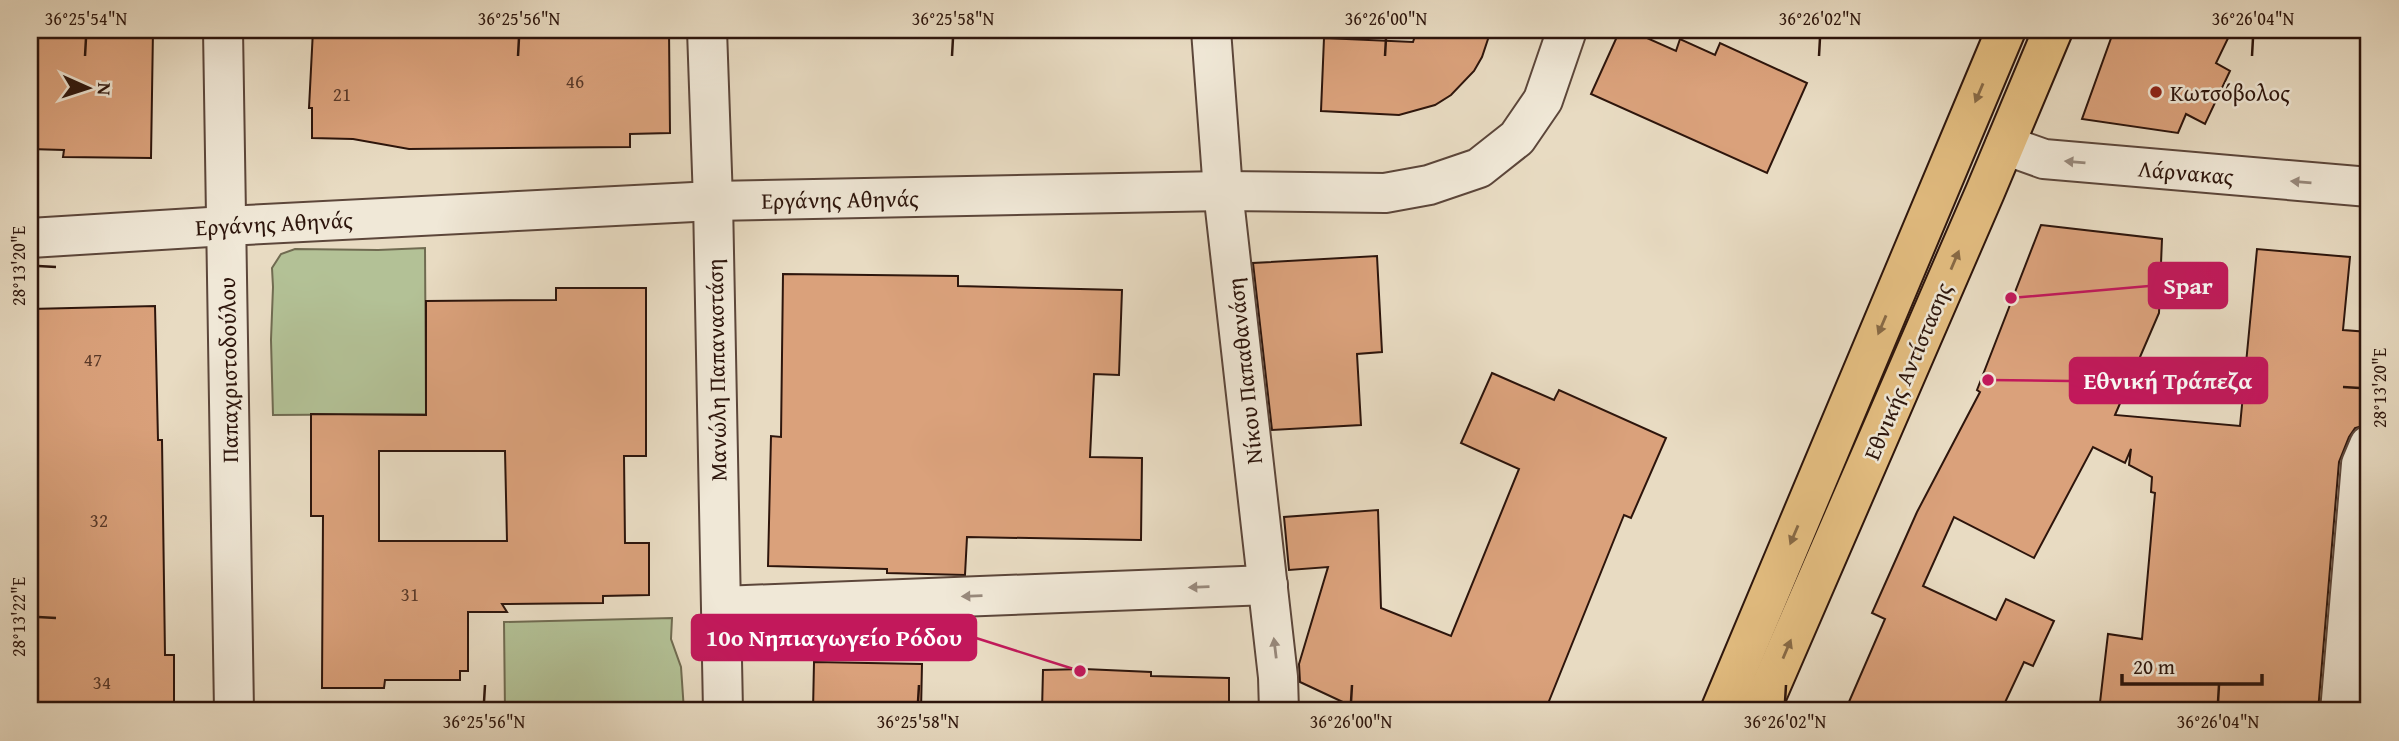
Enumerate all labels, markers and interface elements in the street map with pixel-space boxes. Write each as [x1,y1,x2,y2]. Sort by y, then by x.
text: 36°25'54"N [45,5,128,32]
text: 36°25'56"N [478,5,561,32]
text: 36°25'58"N [912,5,995,32]
text: 36°26'00"N [1345,5,1428,32]
text: 36°26'02"N [1779,5,1862,32]
text: 36°26'04"N [2212,5,2295,32]
north arrow [52,52,122,122]
house number: 46 [566,67,584,95]
place label: Κωτσόβολος [2170,76,2290,109]
house number: 21 [333,80,351,108]
text: N [91,82,119,96]
one-way arrow [1973,82,1984,103]
marker: Κωτσόβολος [2148,84,2164,100]
street label: Λάρνακας [2137,151,2235,193]
one-way arrow [2063,156,2085,167]
one-way arrow [2290,176,2312,187]
street label: Εργάνης Αθηνάς [761,181,919,217]
street label: Εργάνης Αθηνάς [194,202,354,244]
text: 28°13'20"E [5,226,32,306]
one-way arrow [1950,249,1961,270]
street label: Μανώλη Παπαναστάση [698,258,734,482]
callout: Spar [2149,263,2227,308]
text: Spar [2163,268,2213,303]
street label: Νίκου Παπαθανάση [1218,276,1270,466]
street label: Παπαχριστοδούλου [210,277,246,463]
street label: Εθνικής Αντίστασης [1855,277,1959,465]
one-way arrow [1876,315,1887,336]
house number: 47 [84,345,102,373]
text: 28°13'20"E [2366,348,2393,428]
callout: Εθνική Τράπεζα [2070,358,2267,403]
text: Εθνική Τράπεζα [2083,363,2253,398]
house number: 32 [90,506,108,534]
one-way arrow [1788,525,1799,546]
text: 28°13'22"E [5,577,32,657]
house number: 31 [401,580,419,608]
one-way arrow [1188,582,1210,593]
one-way arrow [961,591,983,602]
callout: 10ο Νηπιαγωγείο Ρόδου [692,615,976,660]
text: 10ο Νηπιαγωγείο Ρόδου [706,620,962,655]
one-way arrow [1269,637,1280,659]
one-way arrow [1782,638,1793,659]
scale bar [2122,643,2262,687]
text: 20 m [2133,651,2175,682]
house number: 34 [93,668,111,696]
text: 36°25'56"N [443,708,526,735]
text: 36°25'58"N [877,708,960,735]
text: 36°26'00"N [1310,708,1393,735]
text: 36°26'02"N [1744,708,1827,735]
text: 36°26'04"N [2177,708,2260,735]

